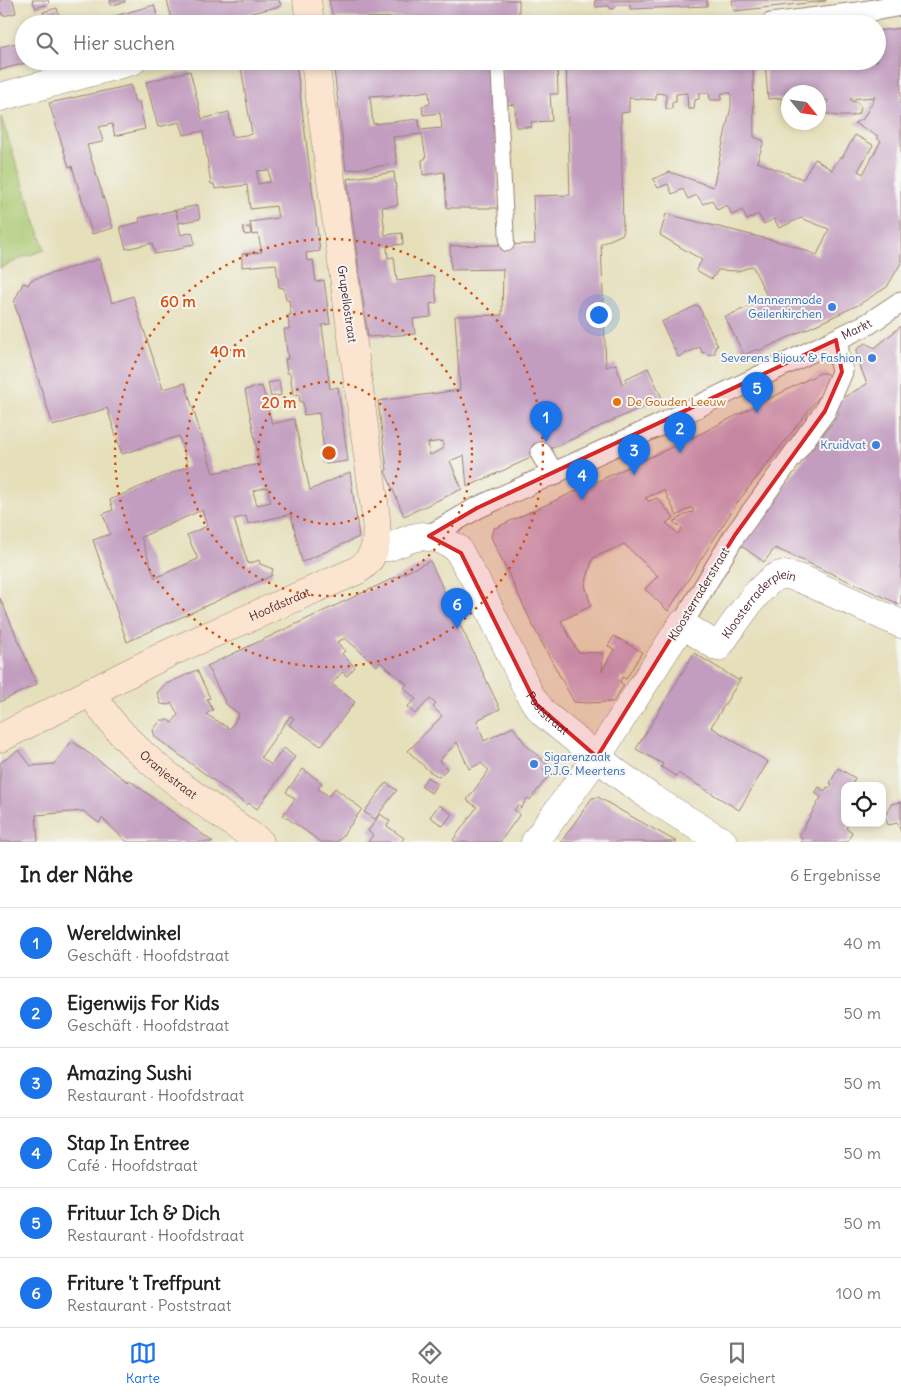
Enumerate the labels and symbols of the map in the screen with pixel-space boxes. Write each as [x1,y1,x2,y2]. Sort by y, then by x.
north arrow [781,85,826,130]
street label: Grupellostraat [335,264,360,344]
text: 60 m [160,292,196,311]
place label: Mannenmode Geilenkirchen [747,292,822,321]
marker: Mannenmode Geilenkirchen [826,301,838,313]
your location [586,302,612,328]
street label: Markt [839,316,874,343]
text: 40 m [210,342,246,361]
place label: Severens Bijoux & Fashion [721,350,862,365]
marker: Severens Bijoux & Fashion [866,352,878,364]
pin: 5 [741,372,773,413]
text: 20 m [262,393,296,412]
place label: De Gouden Leeuw [627,394,727,409]
marker: De Gouden Leeuw [611,396,623,408]
pin: 1 [530,401,562,442]
pin: 2 [664,412,696,453]
pin: 3 [618,434,650,475]
place label: Kruidvat [820,437,866,452]
marker: Kruidvat [870,439,882,451]
centre of rings [320,444,338,462]
pin: 4 [566,459,598,500]
street label: Kloosterraderstraat [665,544,732,643]
street label: Kloosterraderplein [718,567,798,641]
street label: Hoofdstraat [247,584,312,624]
pin: 6 [441,588,473,629]
street label: Poststraat [523,689,572,738]
street label: Oranjestraat [137,747,200,802]
place label: Sigarenzaak P.J.G. Meertens [544,749,625,778]
marker: Sigarenzaak P.J.G. Meertens [528,758,540,770]

